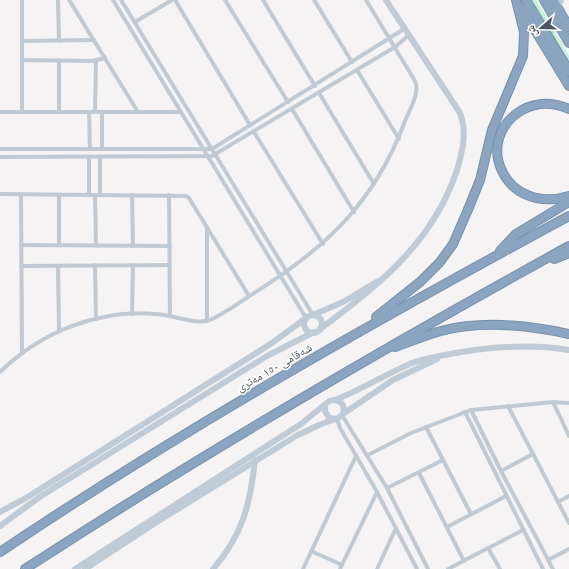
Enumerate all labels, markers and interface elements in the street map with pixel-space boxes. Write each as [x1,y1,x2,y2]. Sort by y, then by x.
north arrow [521,8,561,48]
text: ش [522,23,541,40]
street label: شەقامی ١٥٠ مەتری [233,338,315,396]

